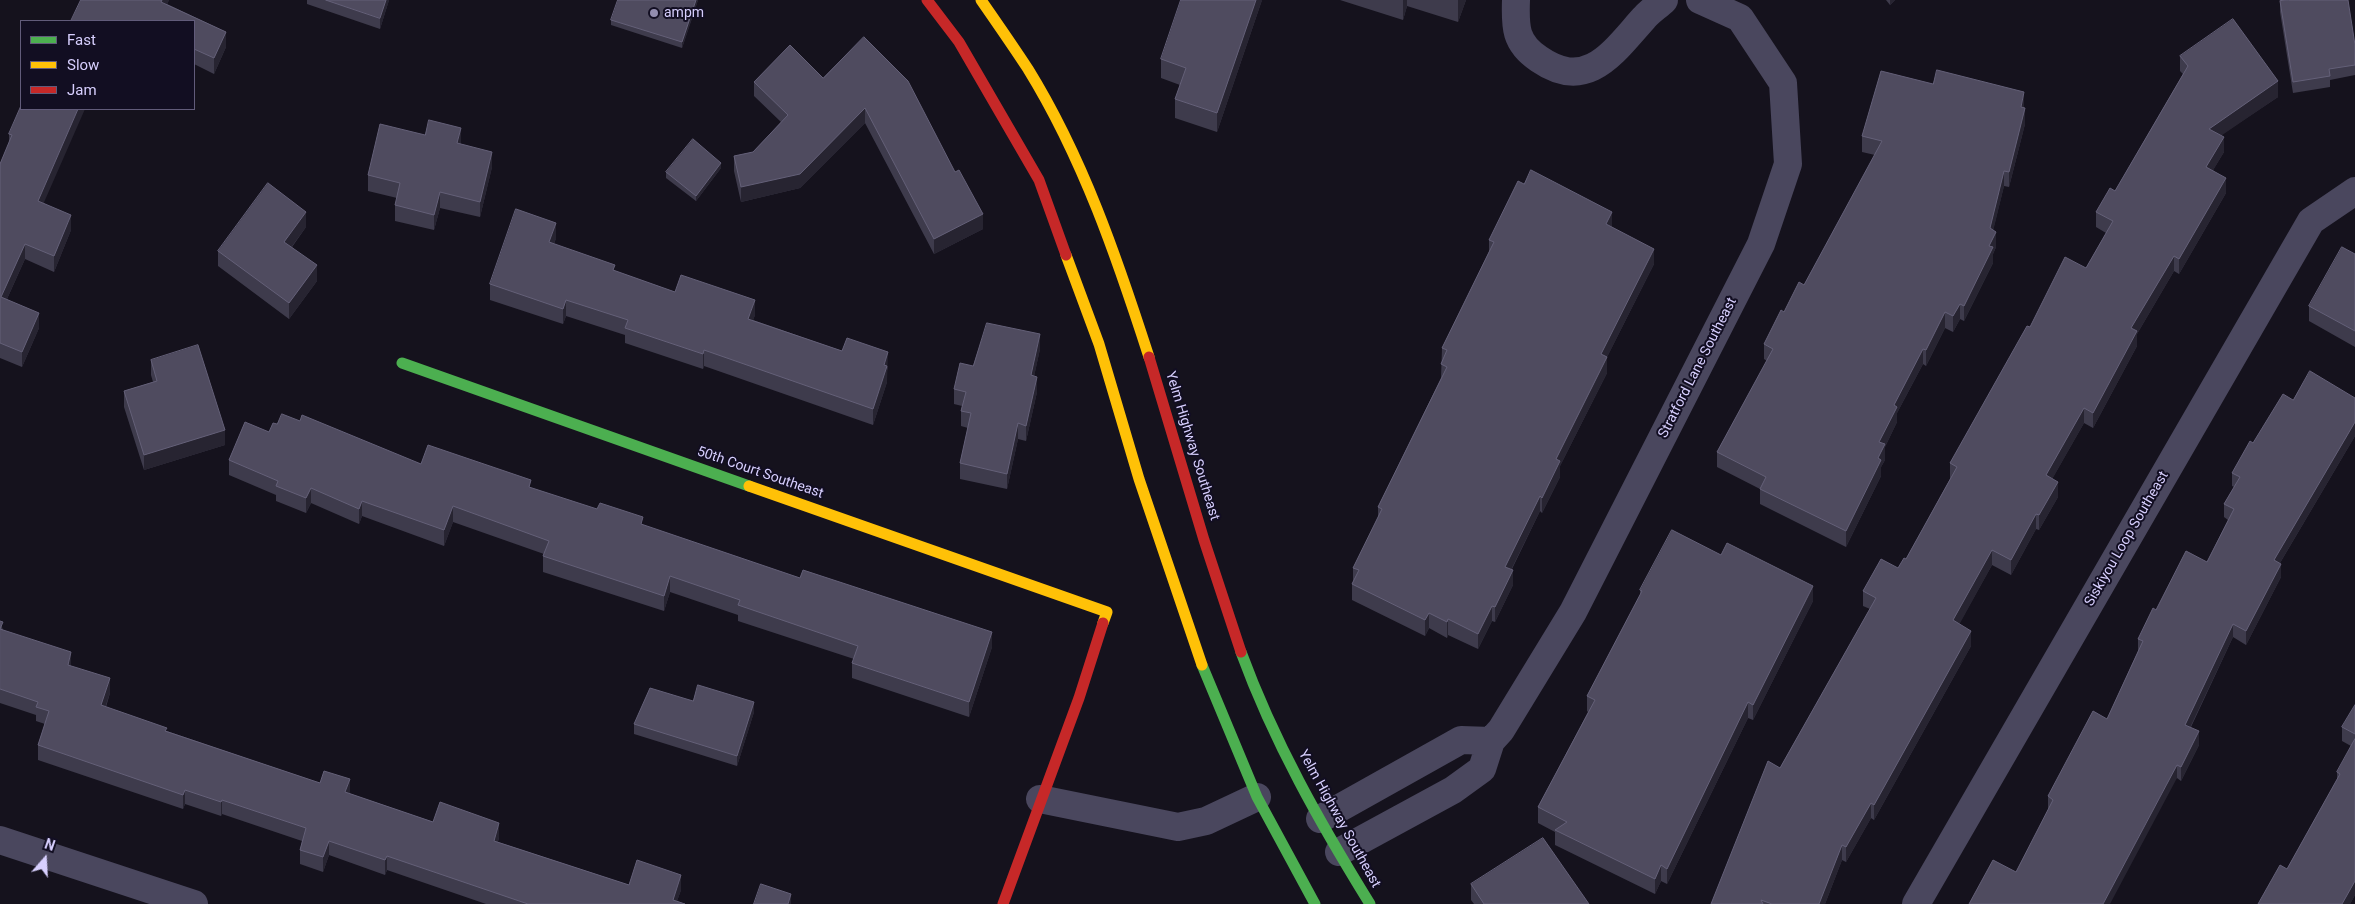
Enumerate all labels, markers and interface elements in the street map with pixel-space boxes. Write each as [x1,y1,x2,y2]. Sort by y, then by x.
place label: ampm [664,5,704,21]
marker: ampm [648,7,660,19]
legend [20,20,195,110]
text: Fast [67,31,96,49]
text: Slow [67,56,99,74]
text: Jam [67,81,97,99]
street label: Stratford Lane Southeast [1655,295,1741,441]
street label: Yelm Highway Southeast [1161,370,1223,522]
street label: 50th Court Southeast [695,443,825,503]
street label: Siskiyou Loop Southeast [2081,468,2173,610]
street label: Yelm Highway Southeast [1294,747,1384,891]
north arrow [20,834,70,884]
text: N [43,836,57,854]

